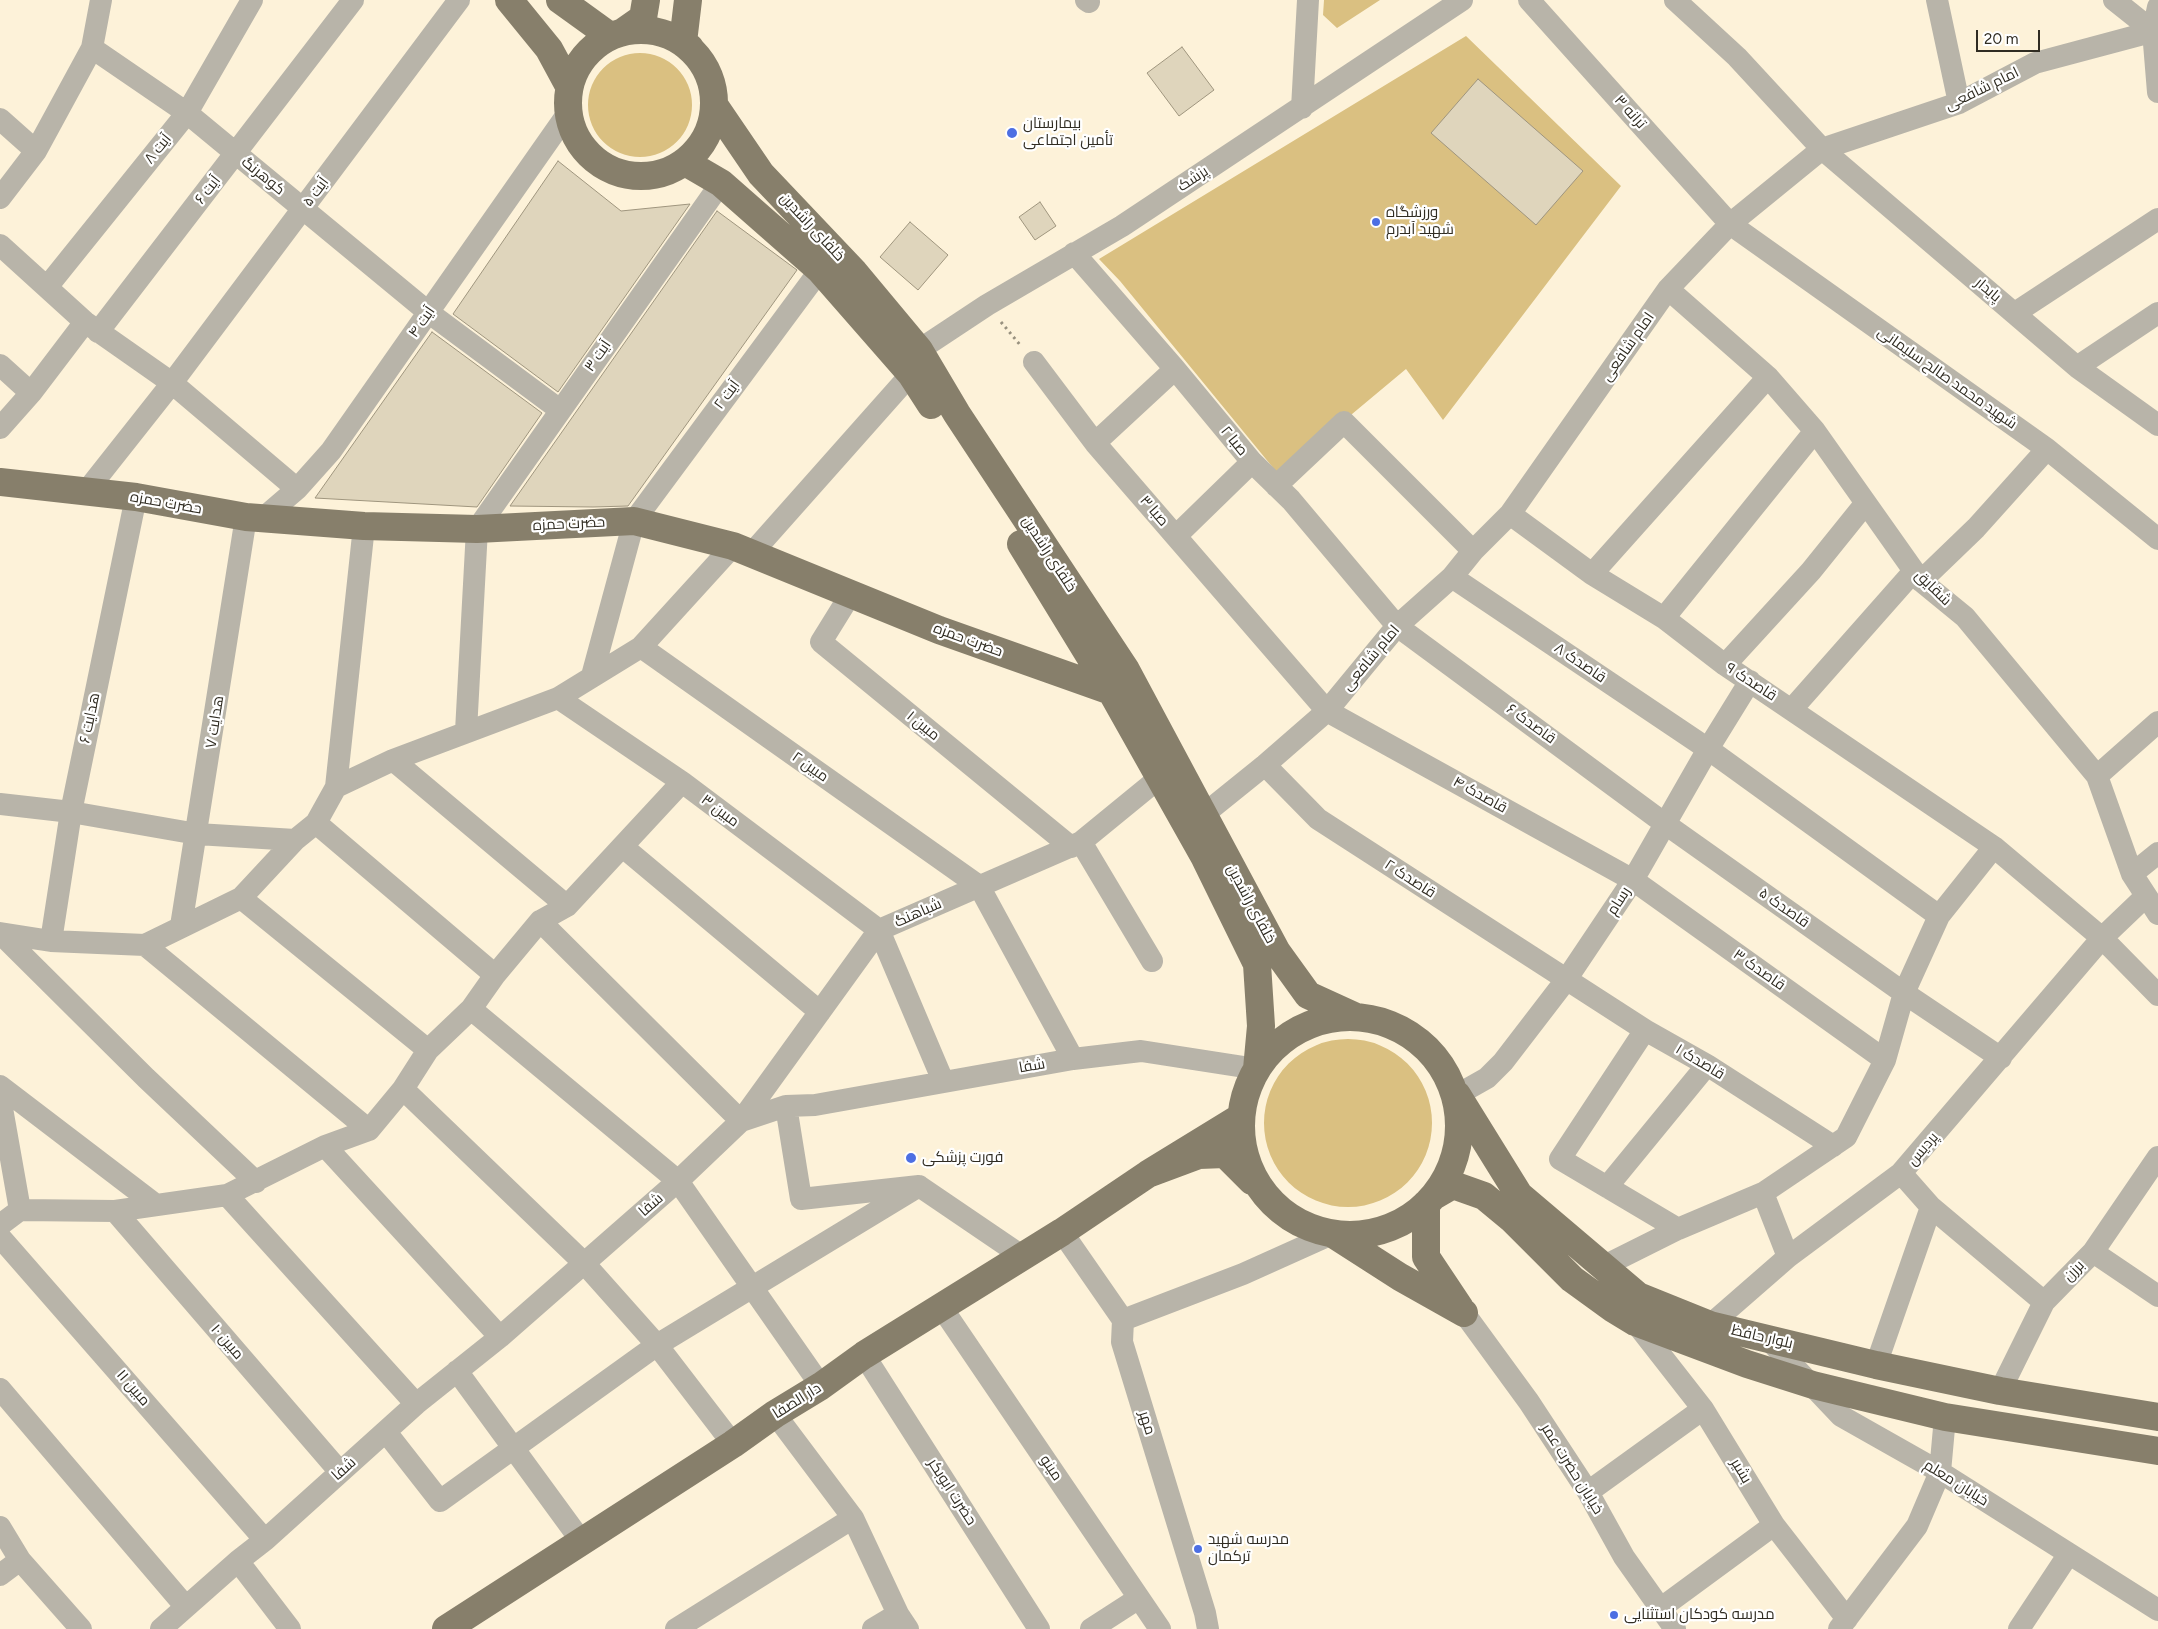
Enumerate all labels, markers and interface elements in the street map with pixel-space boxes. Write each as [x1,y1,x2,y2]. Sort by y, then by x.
scale bar [1978,20,2042,52]
text: 20 m [1984,30,2018,48]
street label: امام شافعی [1942,63,2022,115]
street label: ترانه ۳ [1610,91,1650,133]
place label: بیمارستان تأمین اجتماعی [1023,115,1113,150]
marker: بیمارستان تأمین اجتماعی [1005,126,1019,140]
street label: آیت ۸ [141,130,175,168]
street label: کوهرنگ [238,153,288,199]
street label: پزشک [1174,162,1212,196]
street label: آیت ۶ [191,172,225,208]
street label: آیت ۵ [299,174,333,210]
street label: خلفای راشدین [776,189,848,265]
place label: ورزشگاه شهید آبدرم [1386,204,1454,239]
marker: ورزشگاه شهید آبدرم [1370,216,1382,228]
street label: پایدار [1971,274,2005,306]
street label: آیت ۴ [405,303,439,341]
street label: امام شافعی [1598,309,1658,385]
street label: شهید محمد صالح سلیمانی [1874,323,2020,433]
street label: آیت ۳ [581,337,615,375]
street label: آیت ۲ [710,377,744,413]
street label: صبا ۲ [1217,423,1251,459]
street label: حضرت حمزه [129,488,203,518]
street label: صبا ۳ [1136,492,1172,530]
street label: حضرت حمزه [532,513,606,535]
street label: خلفای راشدین [1018,513,1080,595]
street label: شقایق [1911,566,1955,610]
street label: حضرت حمزه [931,619,1005,661]
street label: امام شافعی [1338,622,1404,694]
street label: قاصدک ۸ [1551,639,1609,687]
street label: قاصدک ۹ [1722,659,1780,705]
street label: هدایت ۶ [76,691,104,745]
street label: هدایت ۷ [202,694,228,750]
street label: قاصدک ۶ [1503,700,1559,748]
street label: مبین ۱ [903,707,943,745]
street label: مبین ۲ [788,748,832,786]
street label: قاصدک ۴ [1450,773,1510,817]
street label: مبین ۳ [698,791,742,831]
street label: قاصدک ۲ [1381,856,1439,902]
street label: خلفای راشدین [1223,861,1279,947]
street label: رسام [1603,883,1635,919]
street label: قاصدک ۵ [1755,884,1813,932]
street label: شباهنگ [892,895,944,931]
street label: قاصدک ۳ [1729,946,1789,994]
street label: قاصدک ۱ [1672,1040,1728,1084]
street label: شفا [1017,1055,1047,1077]
street label: پردیس [1904,1129,1942,1169]
place label: فورت پزشکی [922,1149,1003,1167]
marker: فورت پزشکی [904,1151,918,1165]
street label: شفا [635,1190,667,1220]
street label: برزن [2060,1257,2088,1285]
street label: مبین ۱۰ [207,1321,247,1363]
street label: بلوار حافظ [1729,1321,1795,1353]
street label: مبین ۱۱ [112,1366,154,1410]
street label: دار الصفا [769,1379,825,1423]
street label: مهر [1135,1409,1159,1437]
street label: خیابان حضرت عمر [1537,1420,1607,1518]
street label: مینو [1036,1452,1066,1484]
street label: شفا [328,1453,360,1485]
street label: حضرت ابوبکر [924,1455,980,1529]
street label: بشیر [1727,1455,1755,1487]
street label: خیابان معلم [1920,1456,1992,1510]
place label: مدرسه شهید ترکمان [1208,1531,1289,1566]
marker: مدرسه شهید ترکمان [1192,1543,1204,1555]
place label: مدرسه کودکان استثنایی [1624,1606,1775,1624]
marker: مدرسه کودکان استثنایی [1608,1609,1620,1621]

